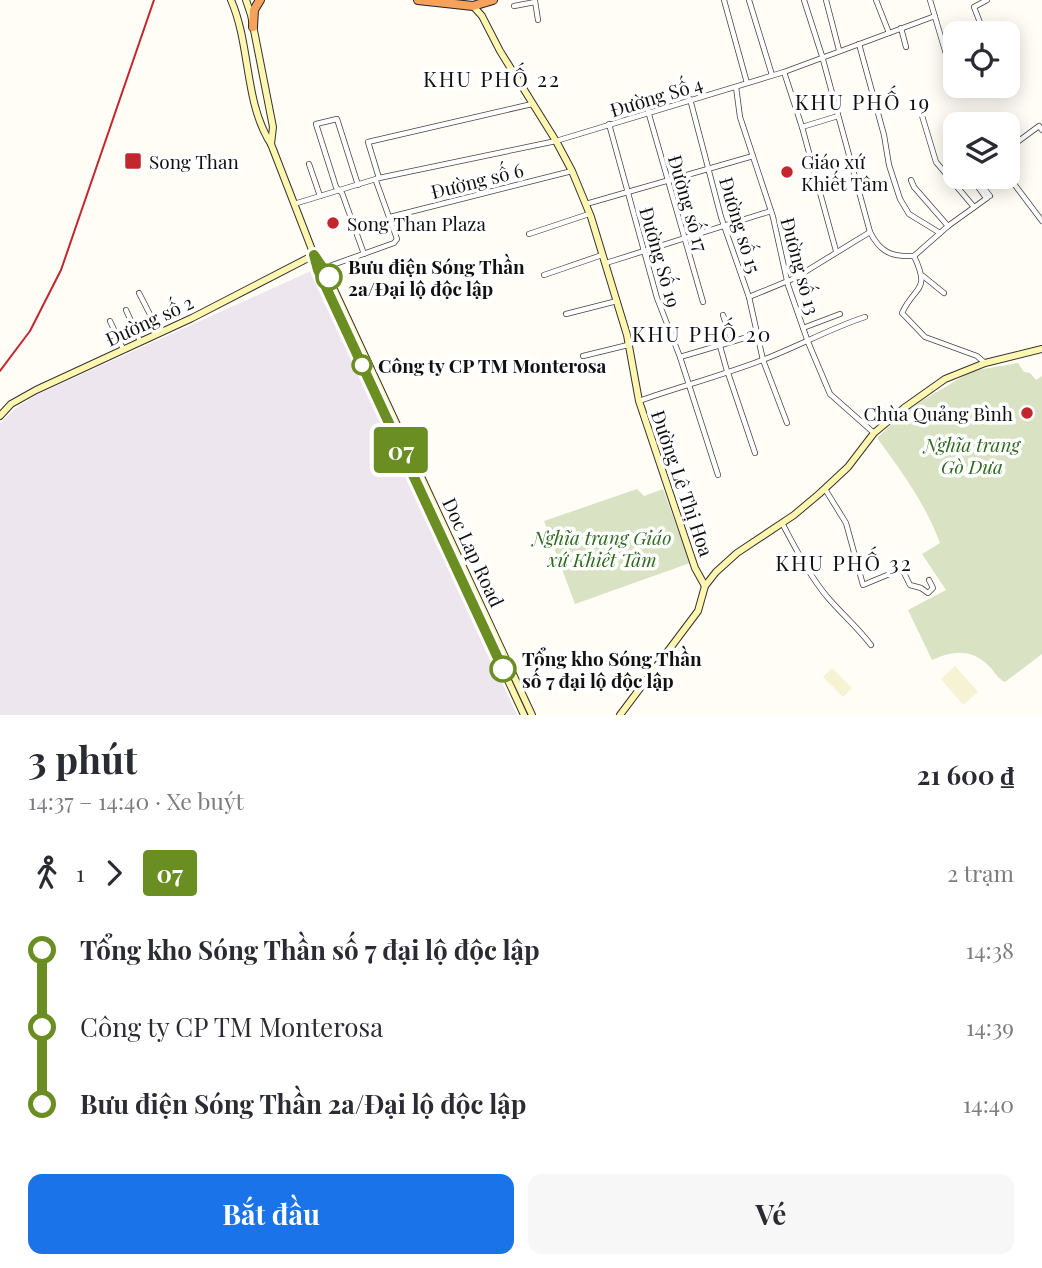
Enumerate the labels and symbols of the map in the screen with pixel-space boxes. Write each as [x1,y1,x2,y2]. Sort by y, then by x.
district label: KHU PHỐ 22 [423,62,561,92]
street label: Đường Số 4 [607,70,705,122]
district label: KHU PHỐ 19 [795,85,931,115]
place label: Song Than [149,148,239,174]
place label: Giáo xứ Khiết Tâm [801,148,888,196]
marker: Song Than [123,151,143,171]
street label: Đường số 17 [663,152,715,255]
street label: Đường số 6 [428,156,526,204]
marker: Giáo xứ Khiết Tâm [779,164,795,180]
street label: Đường số 15 [714,174,768,276]
street label: Đường Số 19 [634,204,688,310]
place label: Song Than Plaza [347,210,486,236]
street label: Đường số 13 [775,214,827,318]
marker: Song Than Plaza [325,215,341,231]
place label: Bưu điện Sóng Thần 2a/Đại lộ độc lập [348,253,525,301]
marker: Bưu điện Sóng Thần 2a/Đại lộ độc lập [316,264,342,290]
street label: Đường số 2 [101,288,197,352]
district label: KHU PHỐ 20 [632,317,772,347]
place label: Công ty CP TM Monterosa [378,352,606,378]
marker: Công ty CP TM Monterosa [352,355,372,375]
place label: Chùa Quảng Bình [863,400,1013,426]
marker: Chùa Quảng Bình [1019,405,1035,421]
street label: Đường Lê Thị Hoa [646,406,720,560]
line badge: 07 [370,427,432,473]
park label: Nghĩa trang Gò Dưa [922,431,1021,479]
street label: Doc Lap Road [437,493,511,611]
park label: Nghĩa trang Giáo xứ Khiết Tâm [530,524,672,572]
district label: KHU PHỐ 32 [775,546,913,576]
place label: Tổng kho Sóng Thần số 7 đại lộ độc lập [522,645,702,693]
marker: Tổng kho Sóng Thần số 7 đại lộ độc lập [490,656,516,682]

